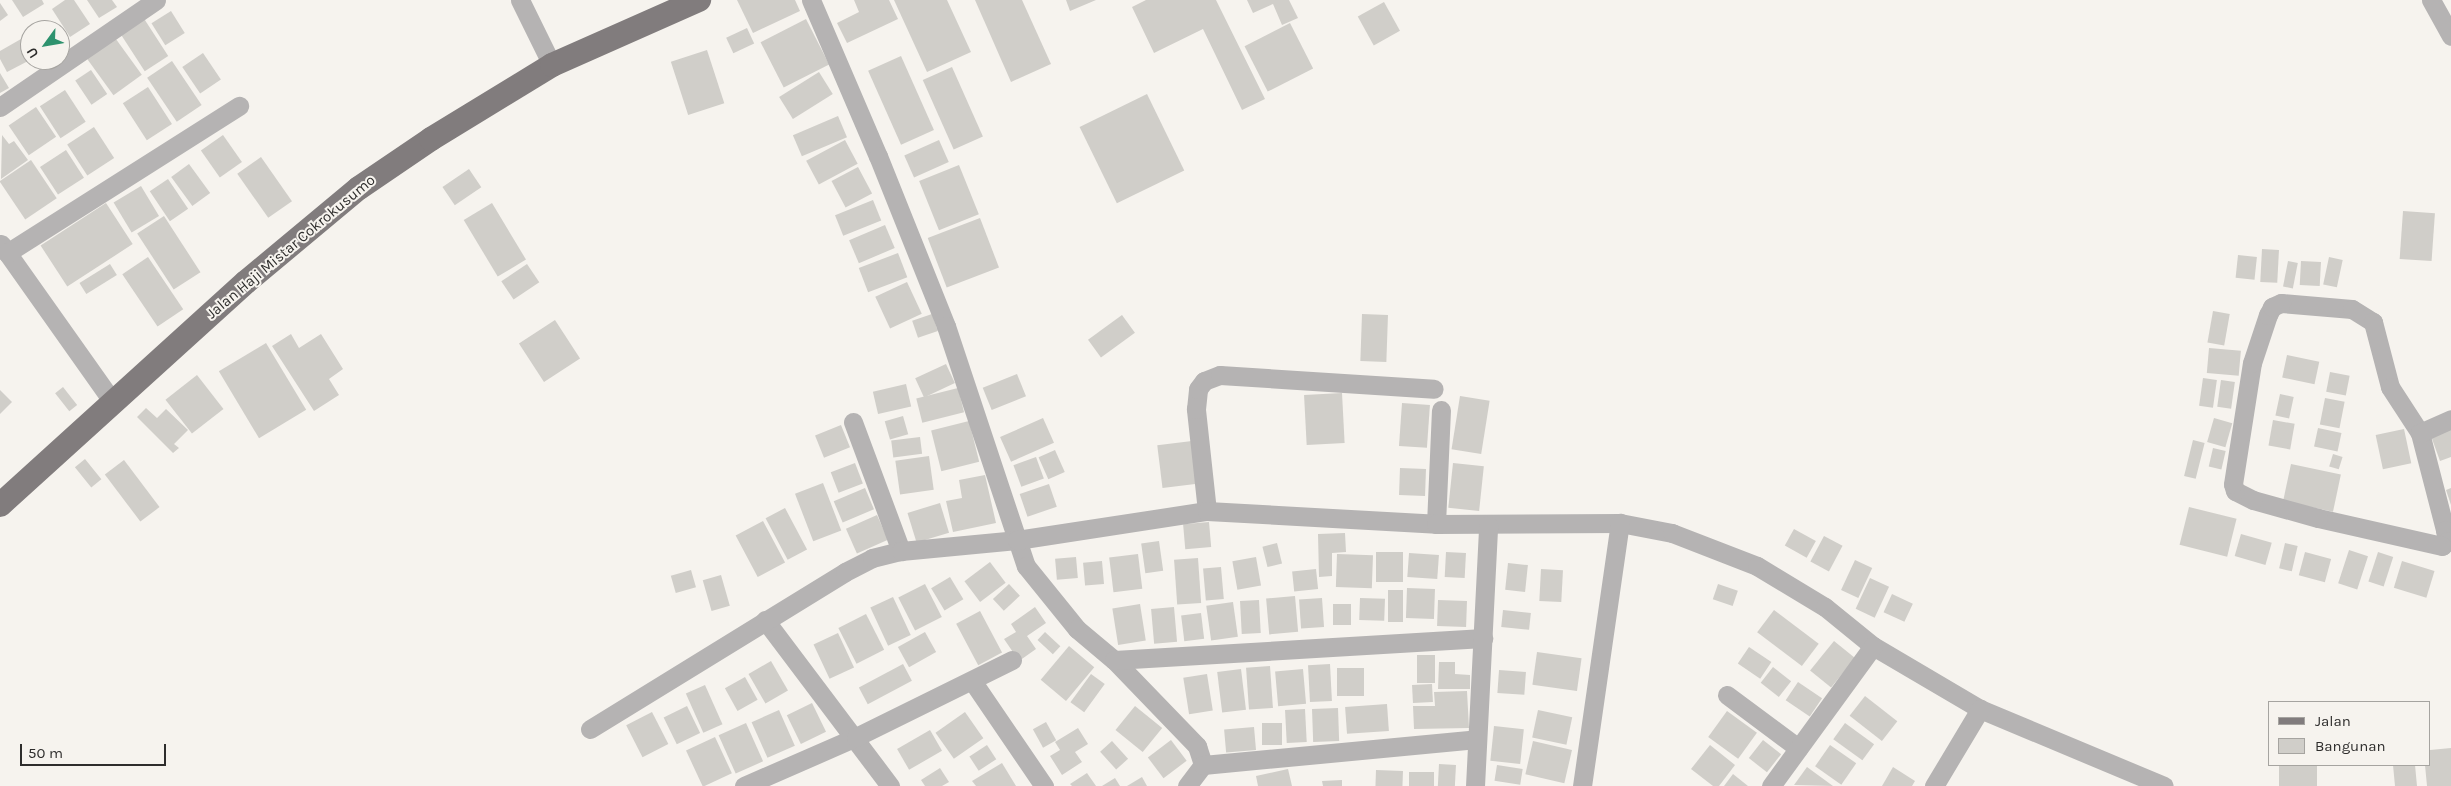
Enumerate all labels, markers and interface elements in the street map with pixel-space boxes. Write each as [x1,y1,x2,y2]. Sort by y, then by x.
north arrow [20,20,70,70]
text: U [23,44,42,61]
street label: Jalan Haji Mistar Cokrokusumo [203,171,379,323]
legend [2268,701,2431,766]
text: Jalan [2315,712,2351,730]
scale bar [22,734,169,766]
text: Bangunan [2315,737,2386,755]
text: 50 m [28,744,63,762]

